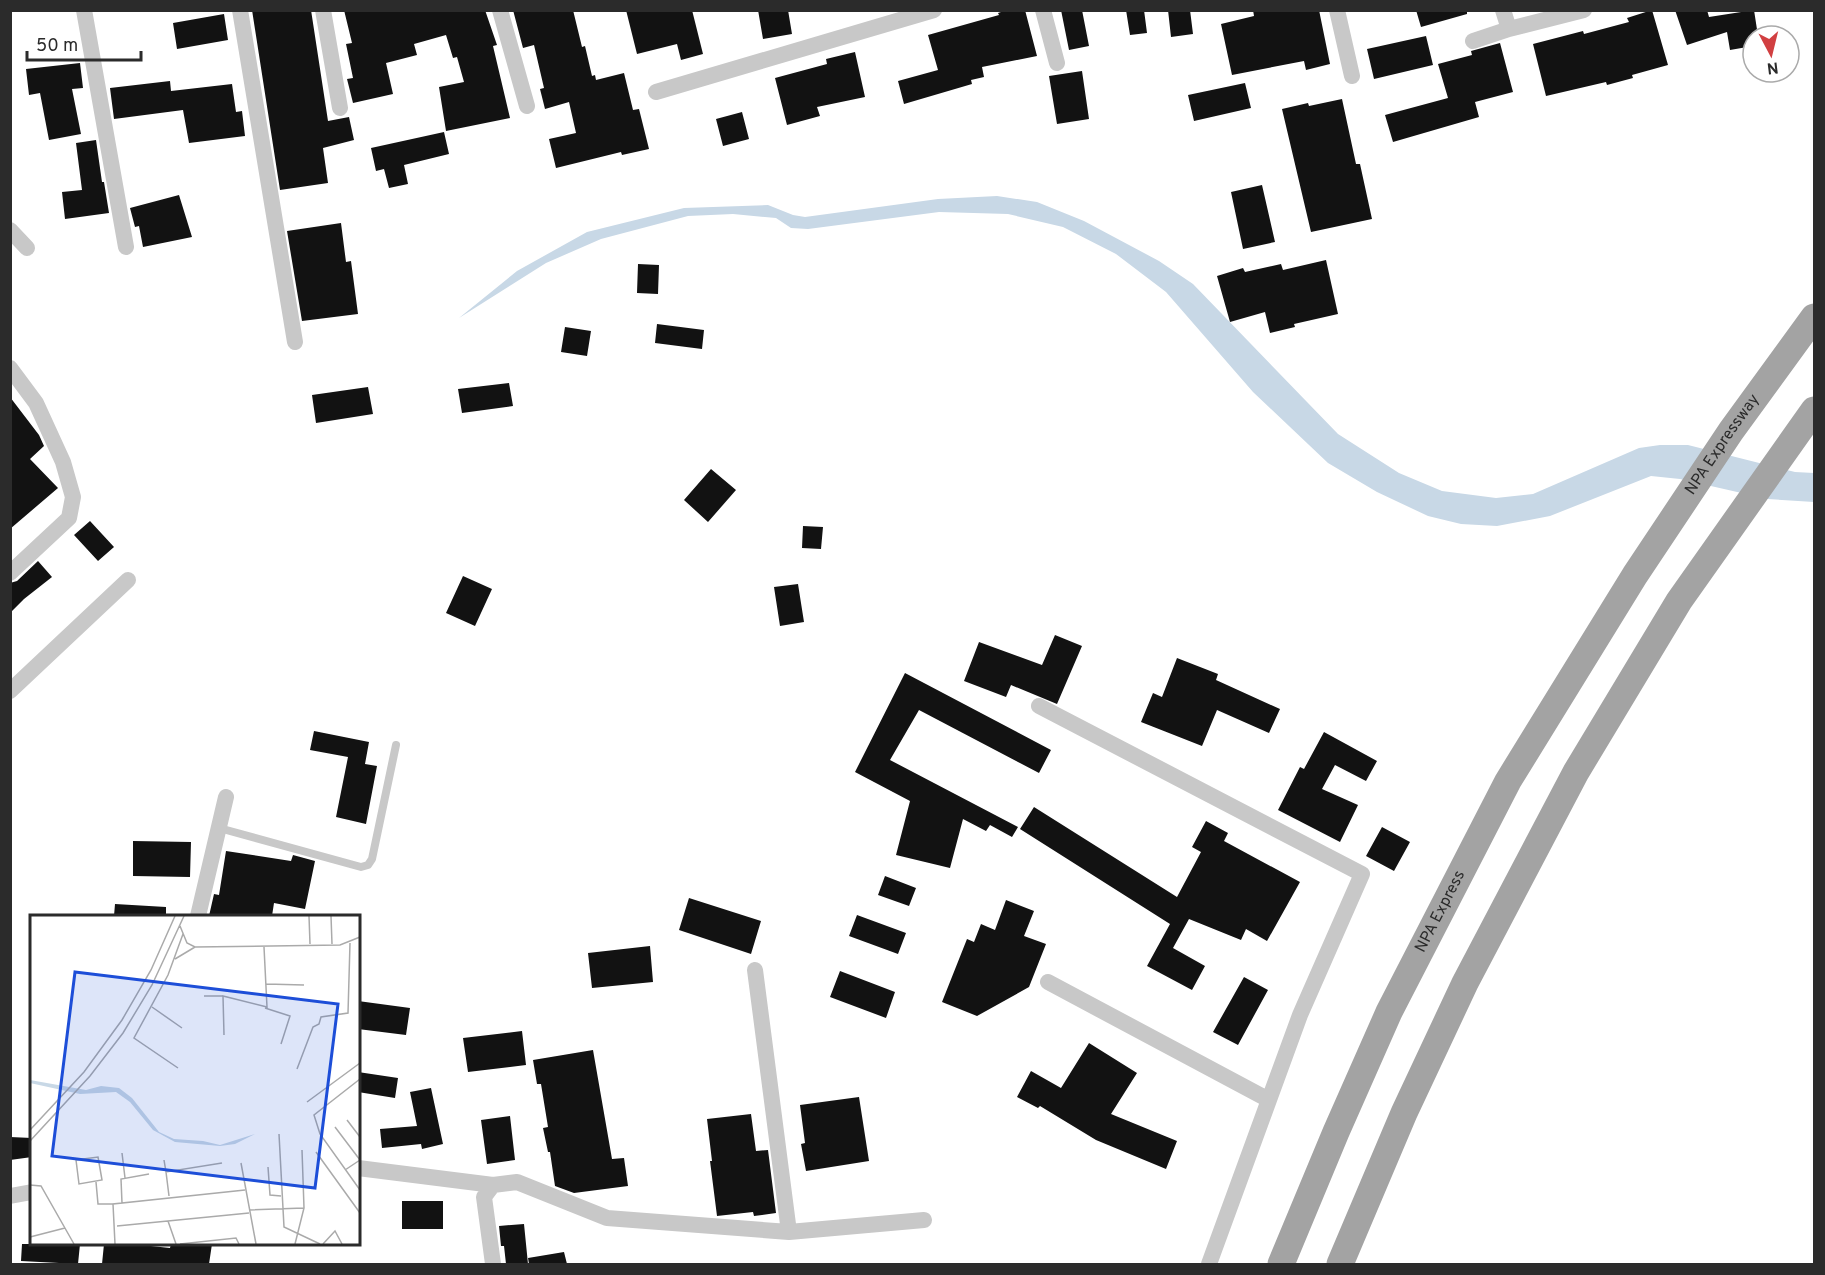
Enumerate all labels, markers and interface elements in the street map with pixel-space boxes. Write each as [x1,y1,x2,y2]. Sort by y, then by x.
scale bar [27,24,141,62]
north arrow [1741,24,1801,84]
text: 50 m [36,35,78,58]
text: N [1766,56,1780,78]
street label: NPA Expressway [1681,390,1764,499]
street label: NPA Express [1411,867,1470,956]
inset map [30,915,360,1245]

